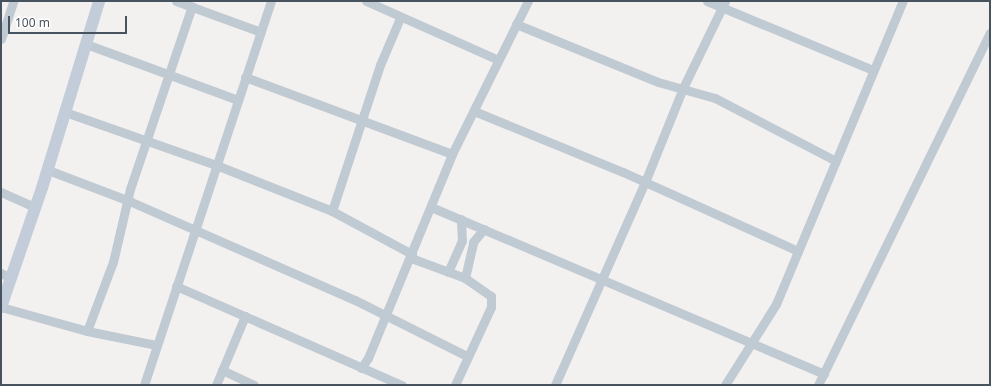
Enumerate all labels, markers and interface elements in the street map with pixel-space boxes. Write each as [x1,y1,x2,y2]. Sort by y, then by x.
scale bar [10,8,129,34]
text: 100 m [15,14,50,31]

